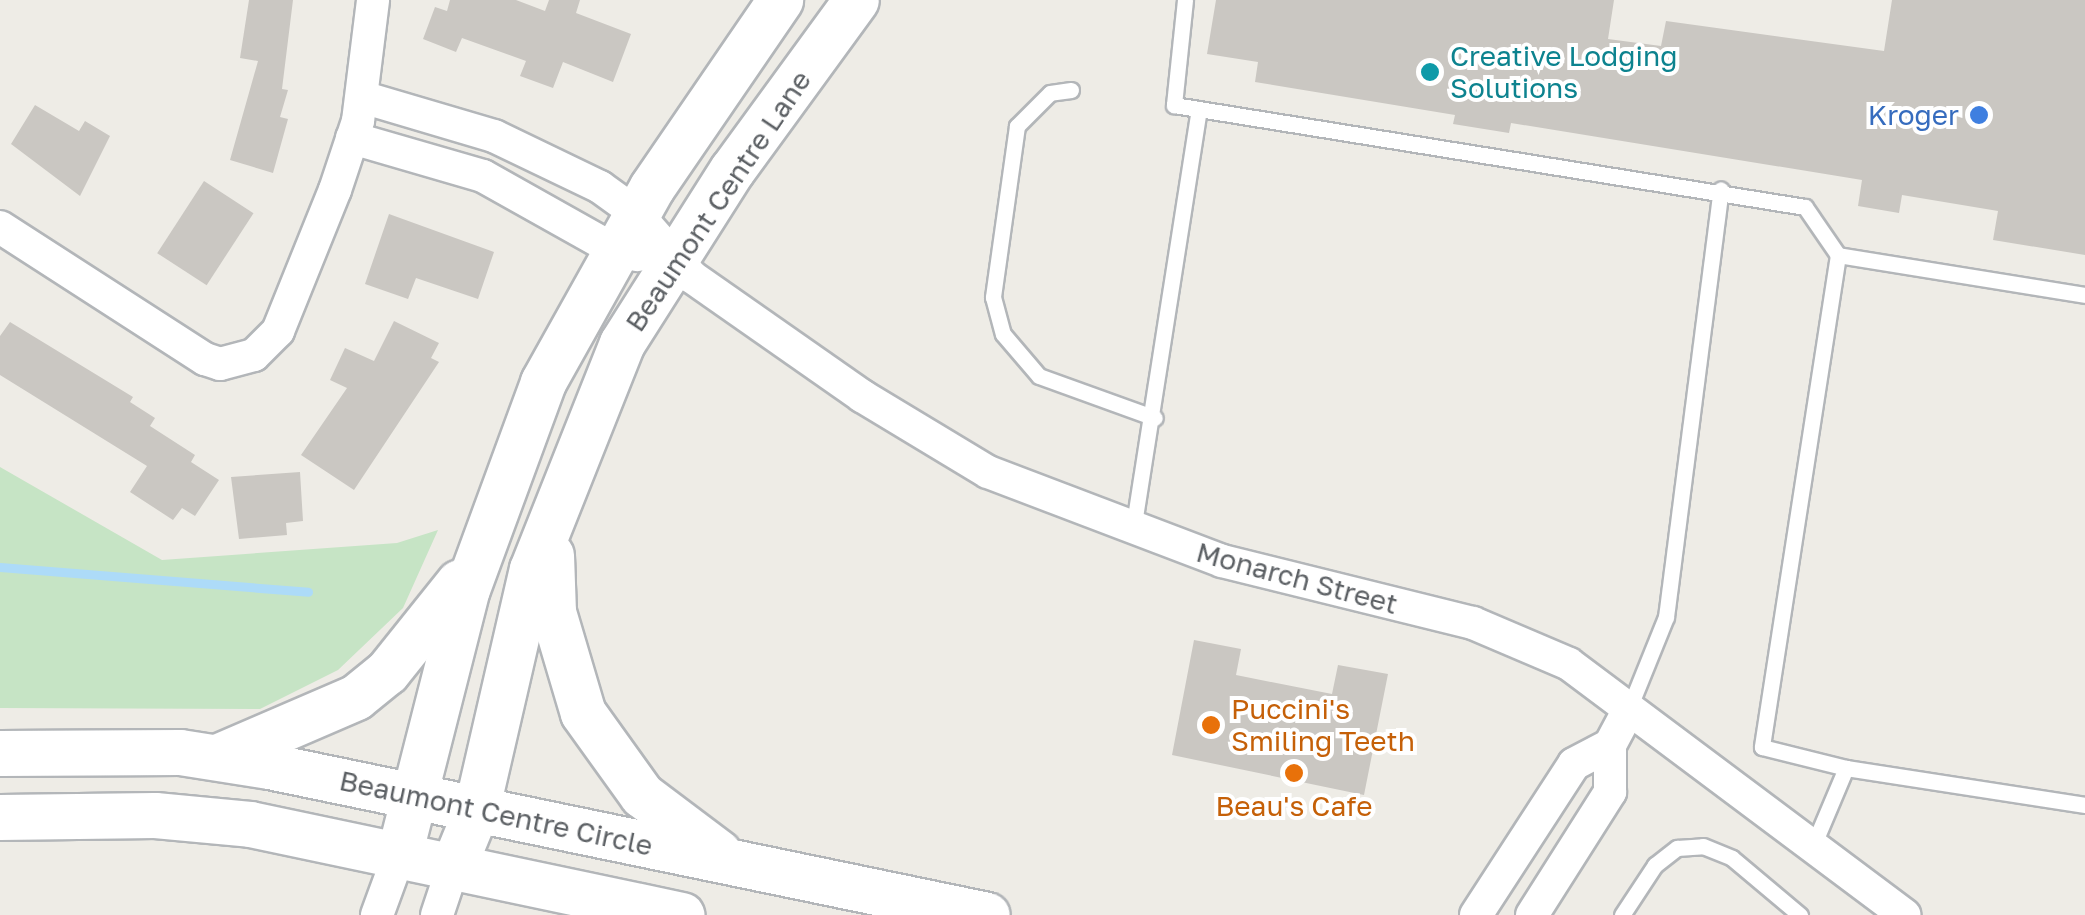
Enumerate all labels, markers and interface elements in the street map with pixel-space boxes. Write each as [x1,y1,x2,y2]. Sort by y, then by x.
place label: Creative Lodging Solutions [1450,39,1677,105]
marker: Creative Lodging Solutions [1419,61,1441,83]
street label: Beaumont Centre Lane [618,64,818,338]
place label: Kroger [1868,98,1959,132]
marker: Kroger [1968,104,1990,126]
street label: Monarch Street [1193,535,1401,621]
place label: Puccini's Smiling Teeth [1231,692,1415,758]
marker: Puccini's Smiling Teeth [1200,714,1222,736]
marker: Beau's Cafe [1283,762,1305,784]
street label: Beaumont Centre Circle [336,763,656,863]
place label: Beau's Cafe [1216,789,1372,823]

